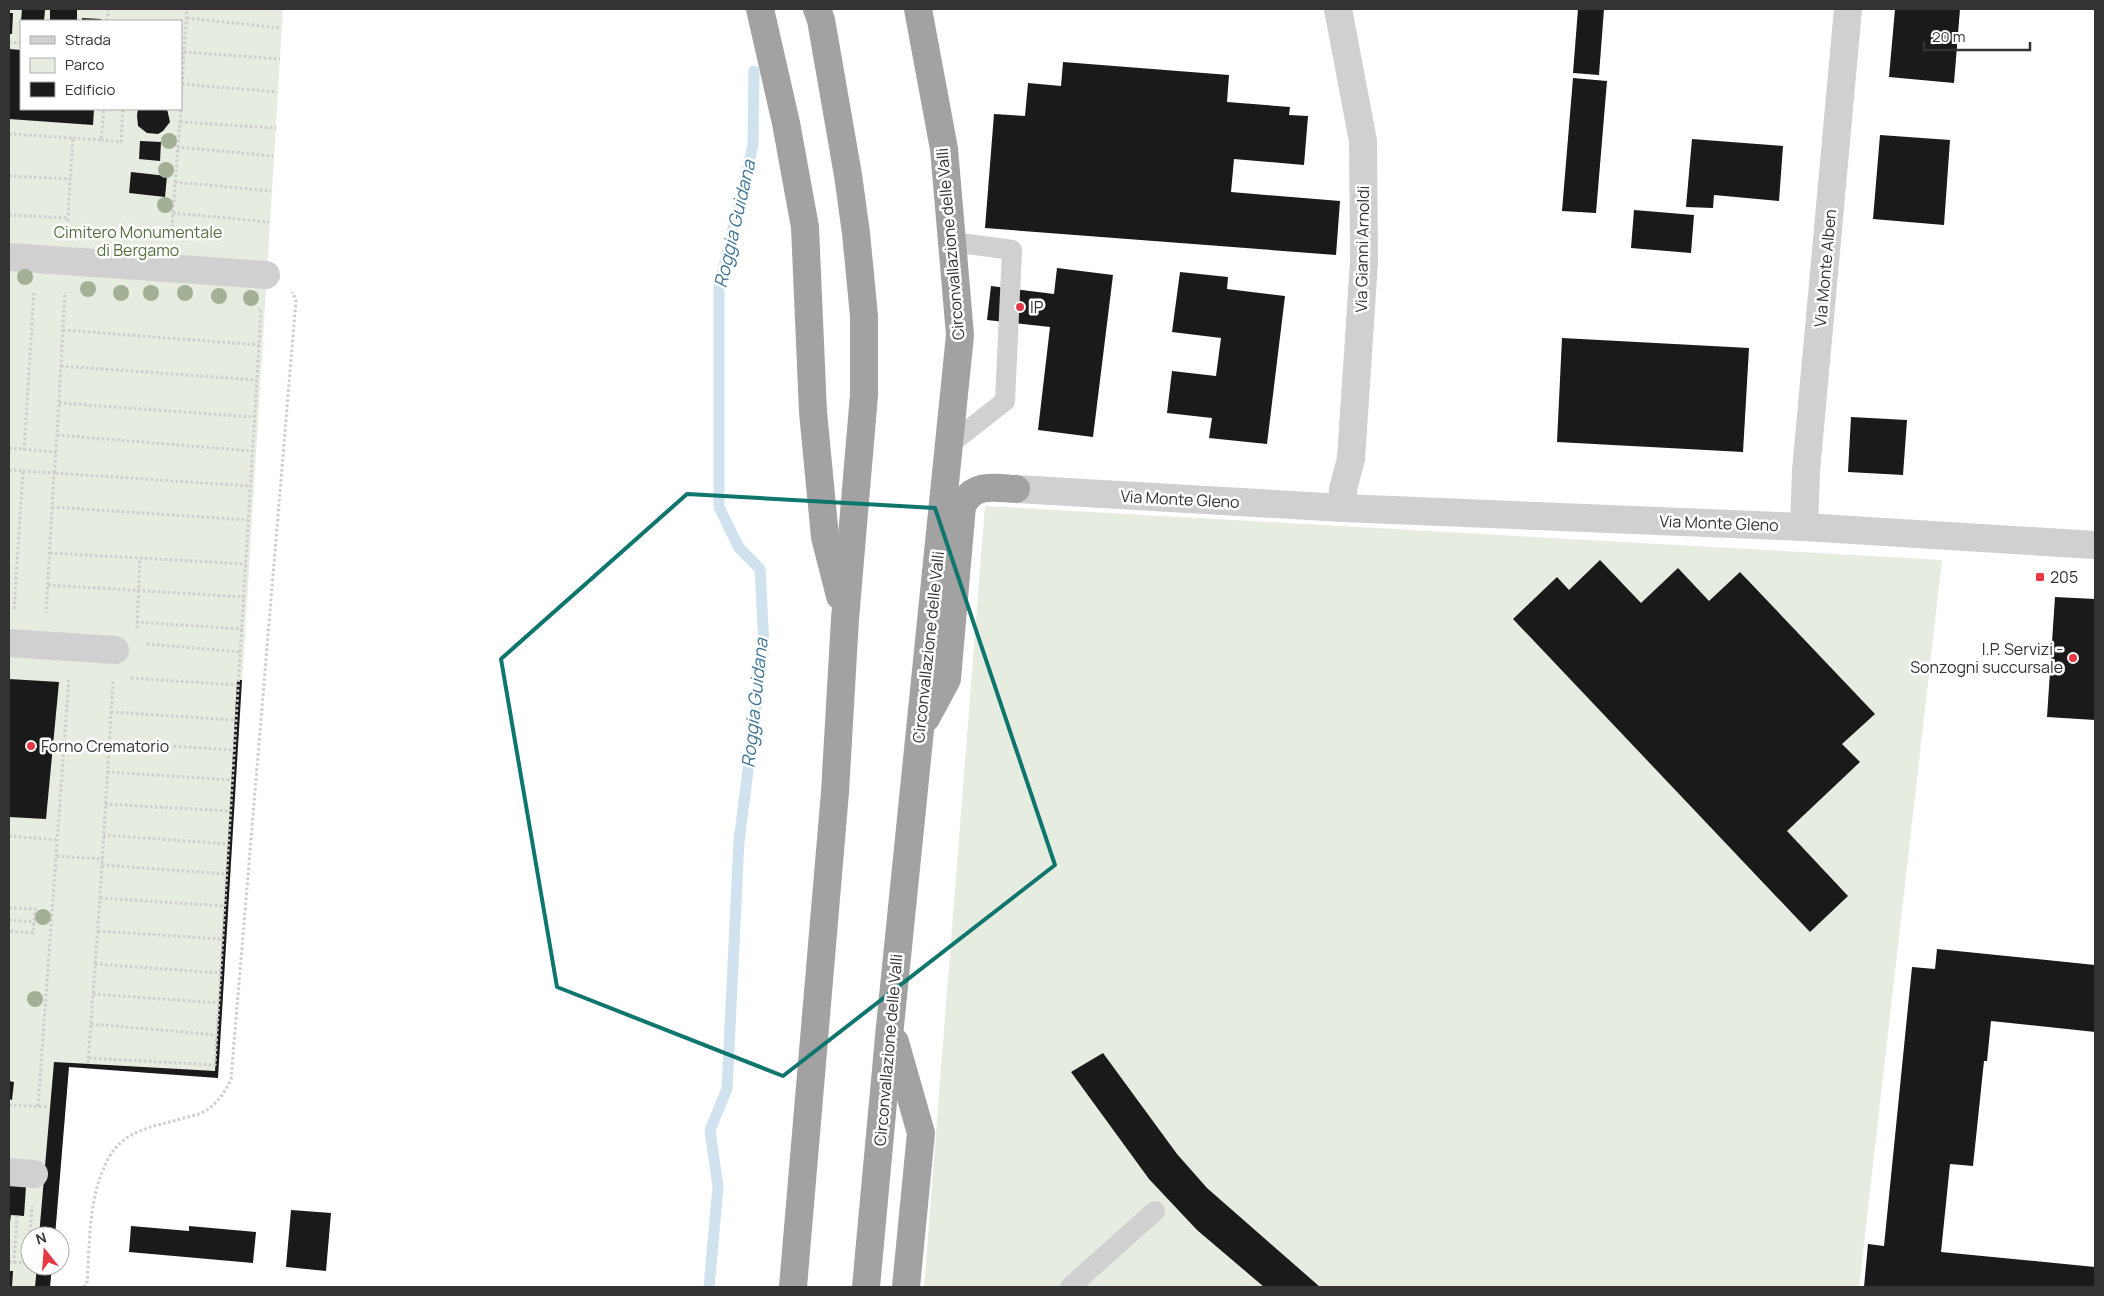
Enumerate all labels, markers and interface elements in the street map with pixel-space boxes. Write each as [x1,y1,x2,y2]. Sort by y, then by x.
legend [20,20,182,110]
scale bar [1924,20,2030,52]
text: 20 m [1932,26,1965,47]
text: Strada [65,29,111,50]
text: Parco [65,54,104,75]
text: Edificio [65,79,116,100]
street label: Circonvallazione delle Valli [931,147,969,341]
water label: Roggia Guidana [708,157,761,290]
street label: Via Gianni Arnoldi [1350,185,1374,313]
street label: Via Monte Alben [1809,208,1841,328]
park label: Cimitero Monumentale di Bergamo [54,221,222,261]
place label: IP [1030,296,1044,318]
marker: IP [1014,301,1026,313]
street label: Via Monte Gleno [1120,485,1240,513]
street label: Via Monte Gleno [1659,510,1779,536]
street label: Circonvallazione delle Valli [907,550,949,744]
place label: 205 [2050,566,2078,588]
marker: 205 [2034,571,2046,583]
water label: Roggia Guidana [735,636,773,769]
place label: I.P. Servizi - Sonzogni succursale [1910,638,2063,678]
marker: I.P. Servizi - Sonzogni succursale [2067,652,2079,664]
place label: Forno Crematorio [41,735,169,757]
marker: Forno Crematorio [25,740,37,752]
street label: Circonvallazione delle Valli [869,953,907,1147]
north arrow [20,1226,70,1276]
text: N [33,1228,49,1249]

